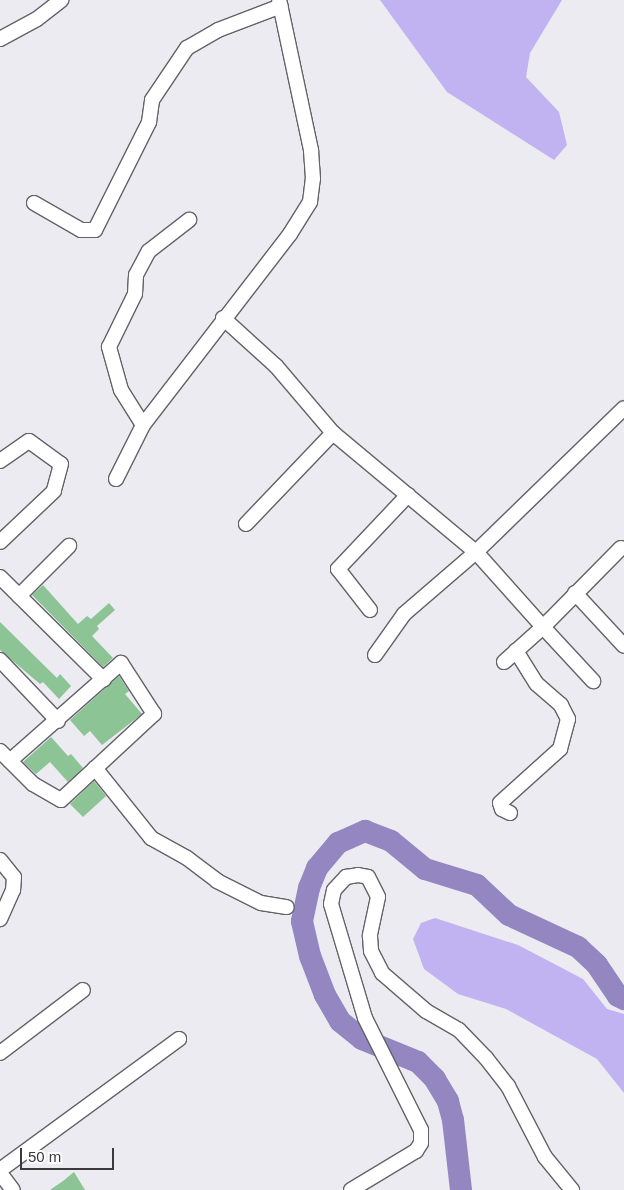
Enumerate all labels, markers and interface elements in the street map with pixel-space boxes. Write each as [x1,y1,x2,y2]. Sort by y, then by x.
scale bar [22,1138,116,1170]
text: 50 m [28,1148,61,1165]

